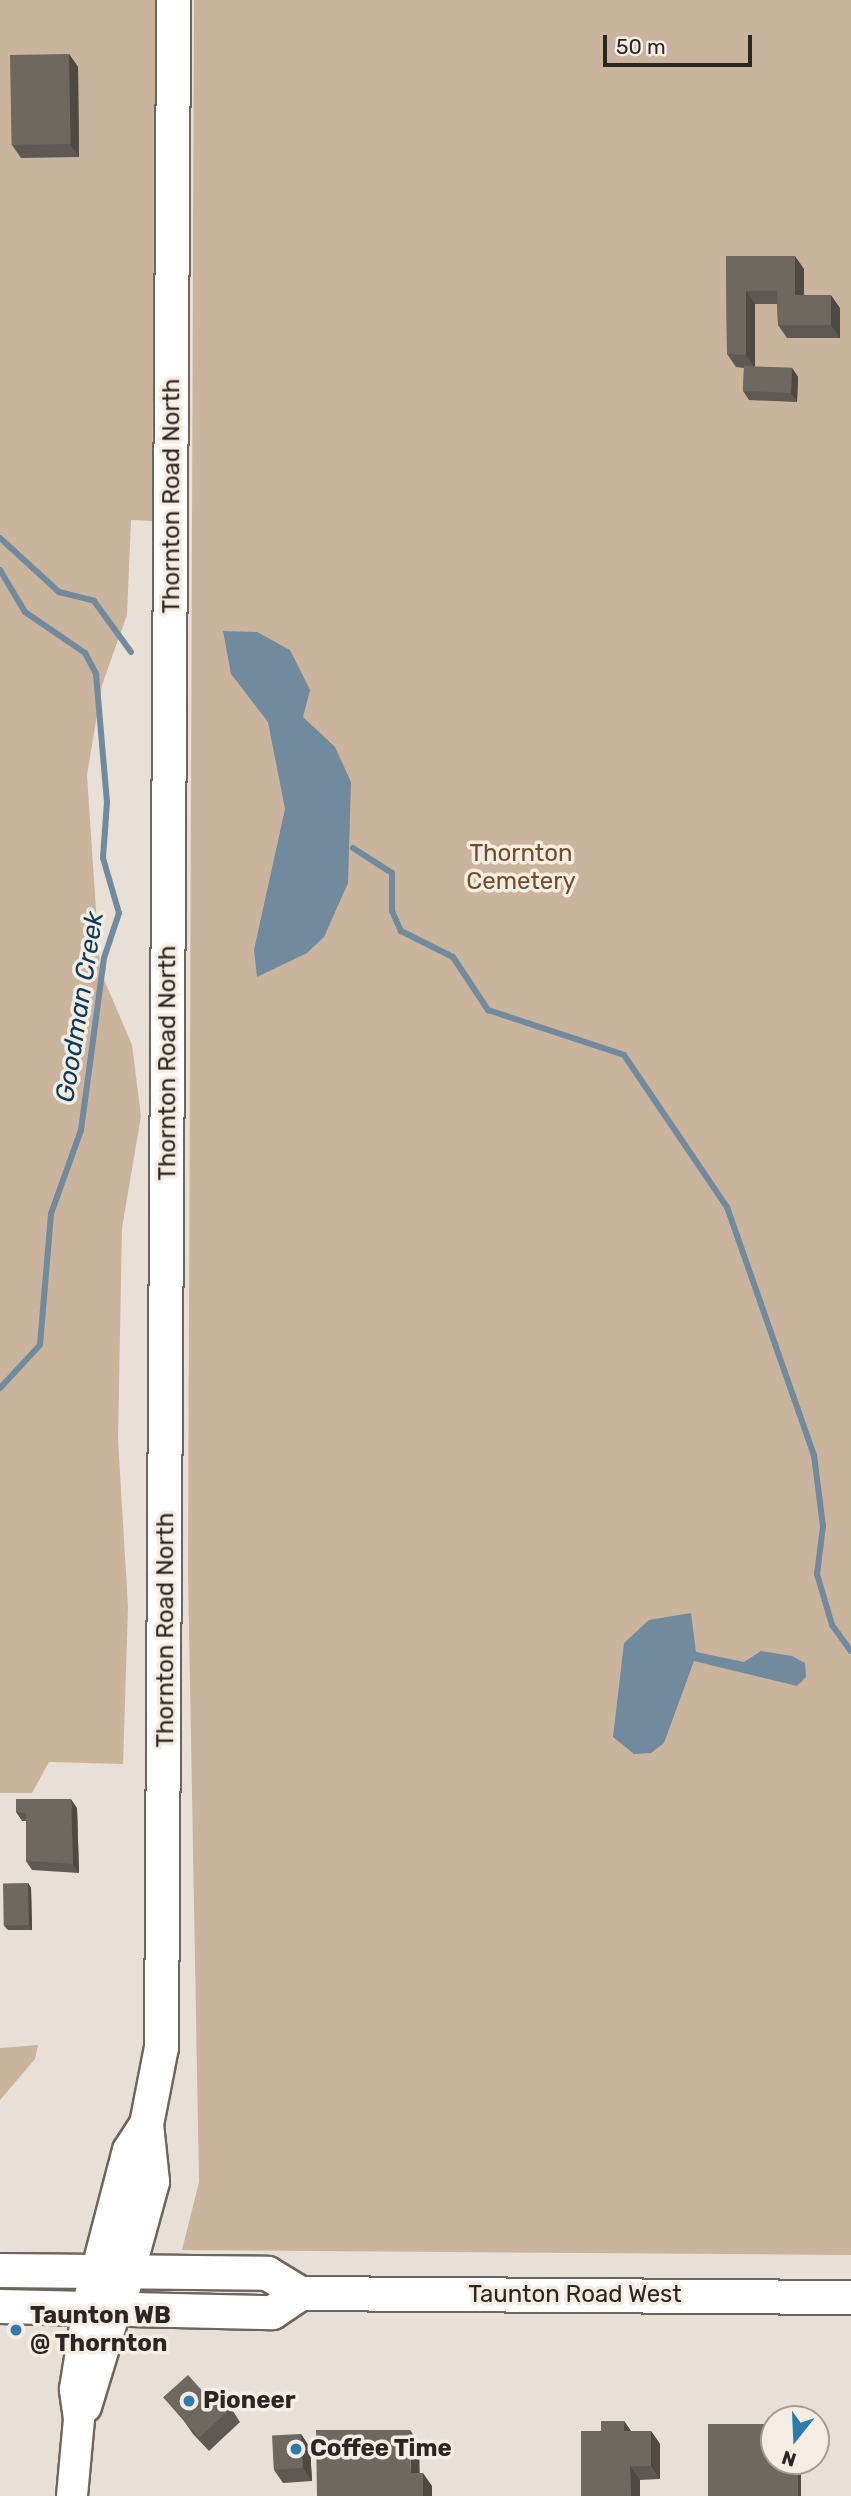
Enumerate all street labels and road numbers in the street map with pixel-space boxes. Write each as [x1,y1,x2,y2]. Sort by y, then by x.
street label: Thornton Road North [158,378,186,614]
street label: Thornton Road North [154,945,182,1181]
street label: Thornton Road North [152,1512,180,1748]
street label: Taunton Road West [468,2281,682,2309]

